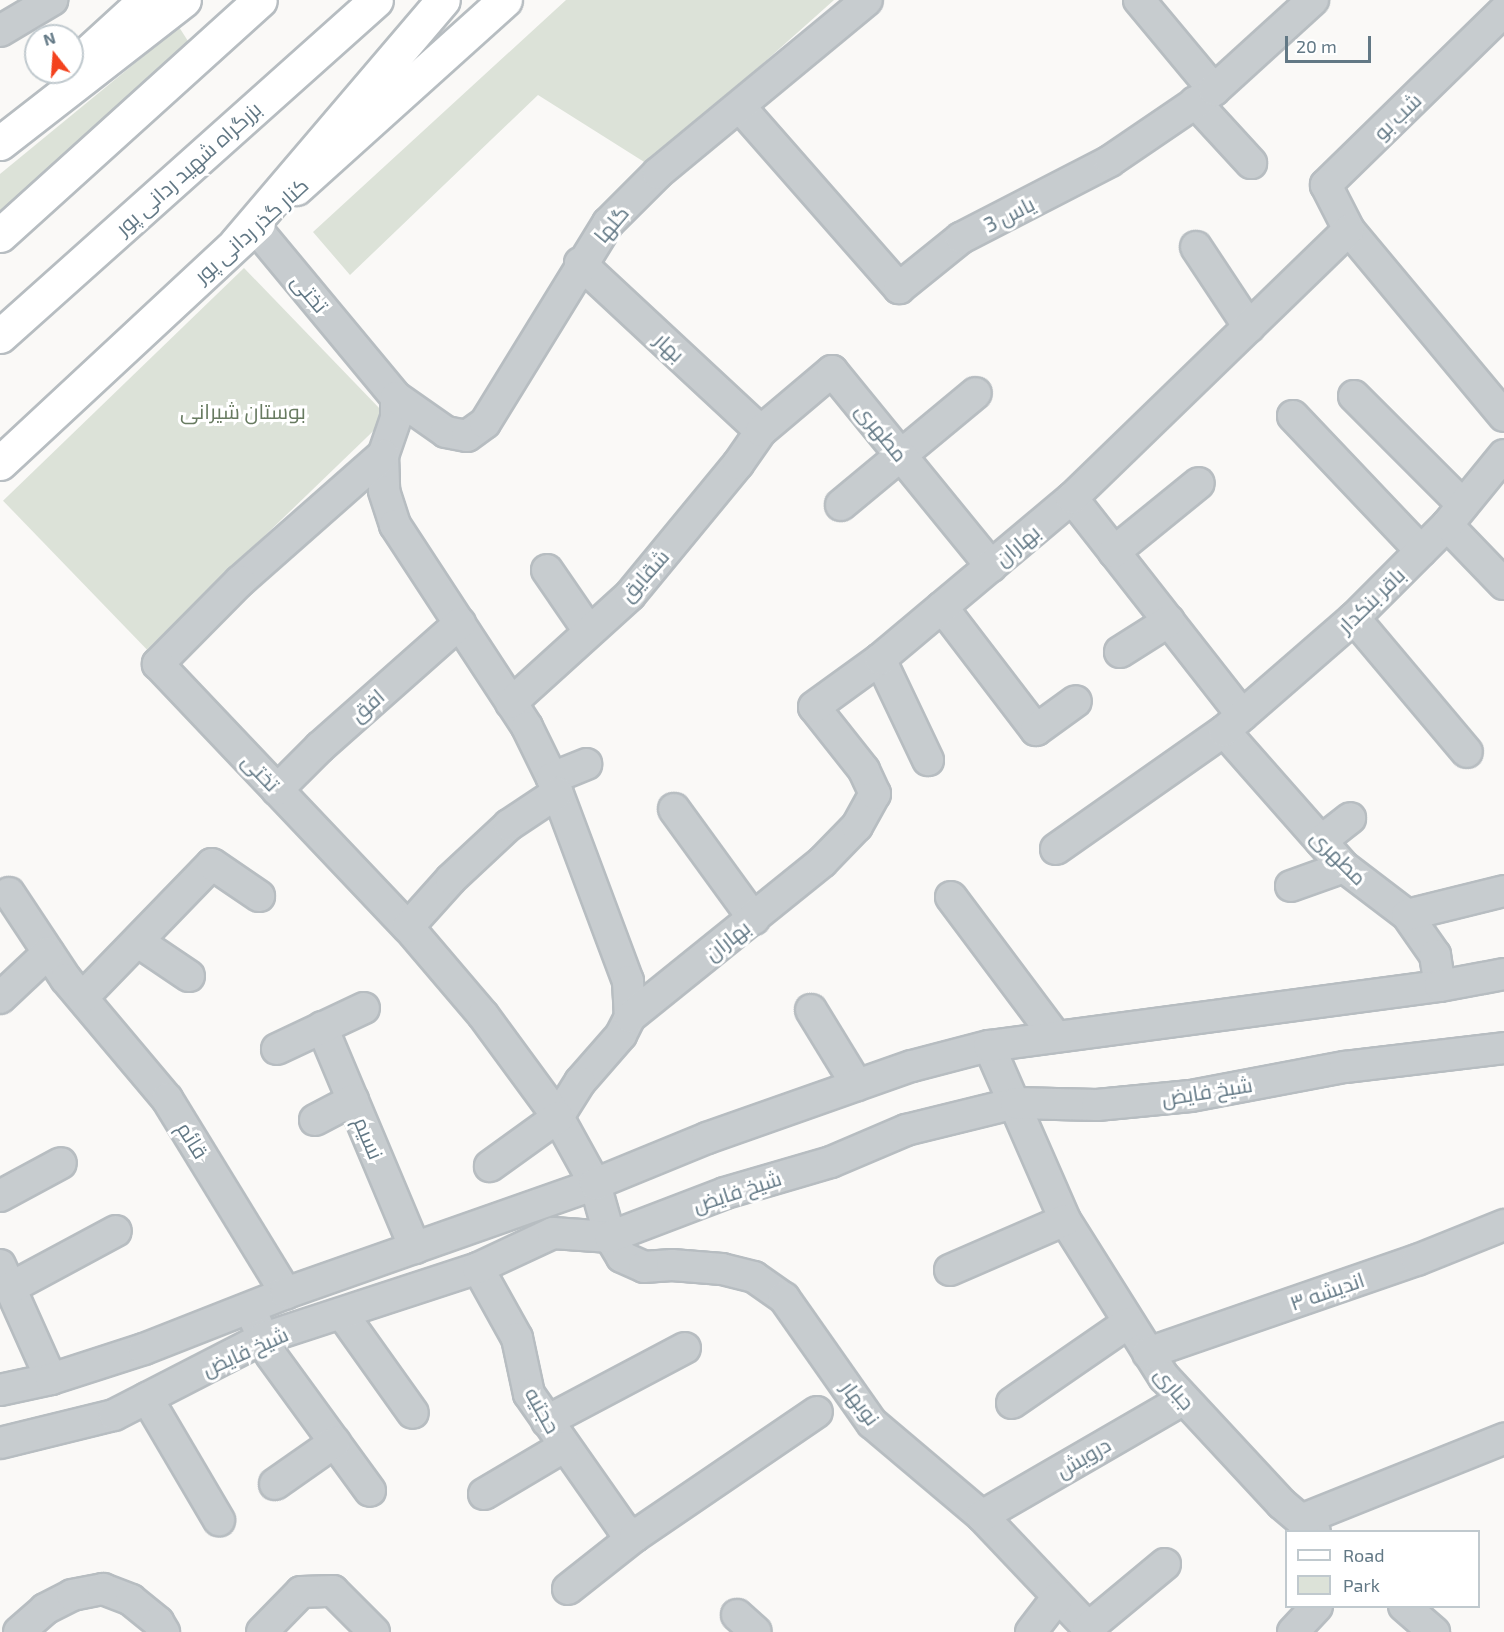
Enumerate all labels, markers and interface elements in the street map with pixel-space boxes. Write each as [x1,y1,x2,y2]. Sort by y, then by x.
north arrow [24,24,84,84]
scale bar [1288,24,1374,62]
text: N [41,27,57,49]
text: 20 m [1296,35,1337,57]
street label: شب بو [1368,87,1426,145]
street label: بزرگراه شهید ردانی پور [110,96,266,240]
street label: کنار گذر ردانی پور [189,172,313,288]
street label: یاس 3 [979,191,1039,237]
street label: گلها [588,200,634,248]
street label: تختی [287,268,333,318]
street label: بهار [650,327,690,367]
park label: بوستان شیرانی [180,398,306,424]
street label: مطهری [851,398,913,466]
street label: بهاران [989,519,1045,571]
street label: شقایق [614,544,674,606]
street label: باقر بنکدار [1332,562,1410,638]
street label: افق [345,683,389,727]
street label: تختی [237,748,285,796]
street label: مطهری [1306,824,1372,890]
street label: بهاران [699,914,755,966]
street label: شیخ فایض [1160,1071,1254,1111]
street label: نسیم [349,1113,389,1163]
street label: قائم [172,1117,214,1163]
street label: شیخ فایض [690,1165,784,1217]
street label: اندیشه ۳ [1286,1267,1368,1315]
street label: شیخ فایض [198,1321,292,1381]
street label: جباری [1150,1361,1200,1415]
street label: نوبهار [836,1376,886,1430]
street label: حجتیه [520,1383,566,1437]
street label: درویش [1051,1431,1115,1483]
legend [1285,1530,1480,1608]
text: Road [1343,1544,1384,1566]
text: Park [1343,1574,1380,1596]

